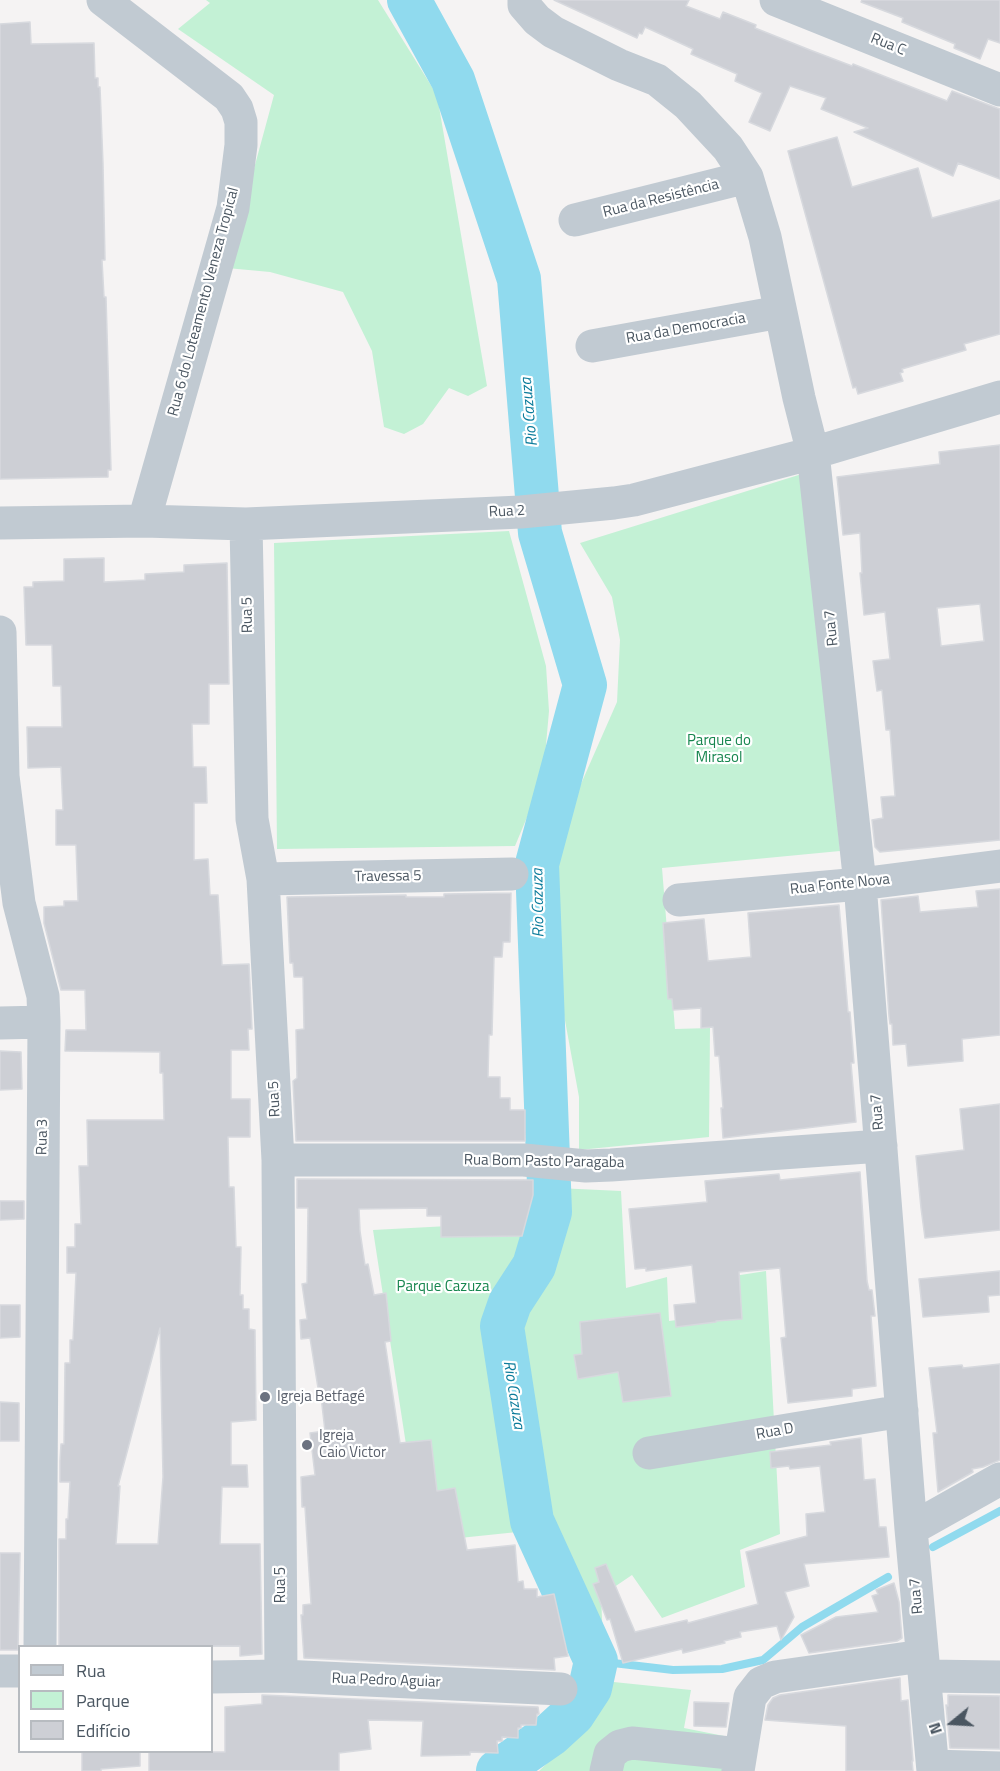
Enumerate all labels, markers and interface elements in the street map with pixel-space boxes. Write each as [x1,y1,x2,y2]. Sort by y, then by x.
street label: Rua C [868,30,908,60]
street label: Rua da Resistência [601,176,721,222]
street label: Rua 6 do Loteamento Veneza Tropical [165,186,243,418]
street label: Rua da Democracia [625,310,747,348]
water label: Rio Cazuza [517,377,543,447]
street label: Rua 2 [488,502,526,522]
street label: Rua 5 [239,597,257,633]
street label: Rua 7 [821,609,843,647]
park label: Parque do Mirasol [687,732,751,767]
street label: Travessa 5 [354,867,422,887]
water label: Rio Cazuza [529,868,549,938]
street label: Rua Fonte Nova [789,871,891,899]
street label: Rua 5 [265,1080,285,1118]
street label: Rua 7 [867,1093,889,1131]
street label: Rua 3 [34,1119,52,1155]
street label: Rua Bom Pasto Paragaba [464,1152,624,1172]
park label: Parque Cazuza [397,1278,489,1296]
water label: Rio Cazuza [498,1359,528,1431]
place label: Igreja Betfagé [277,1388,365,1406]
marker: Igreja Betfagé [258,1390,272,1404]
street label: Rua D [755,1420,795,1444]
place label: Igreja Caio Victor [319,1427,386,1462]
marker: Igreja Caio Victor [300,1438,314,1452]
street label: Rua 5 [272,1567,290,1603]
street label: Rua 7 [906,1577,928,1615]
legend [18,1645,213,1753]
text: Rua [76,1657,106,1684]
street label: Rua Pedro Aguiar [331,1670,441,1692]
text: Parque [76,1687,130,1714]
north arrow [922,1693,982,1753]
text: Edifício [76,1717,130,1744]
text: N [922,1720,948,1738]

